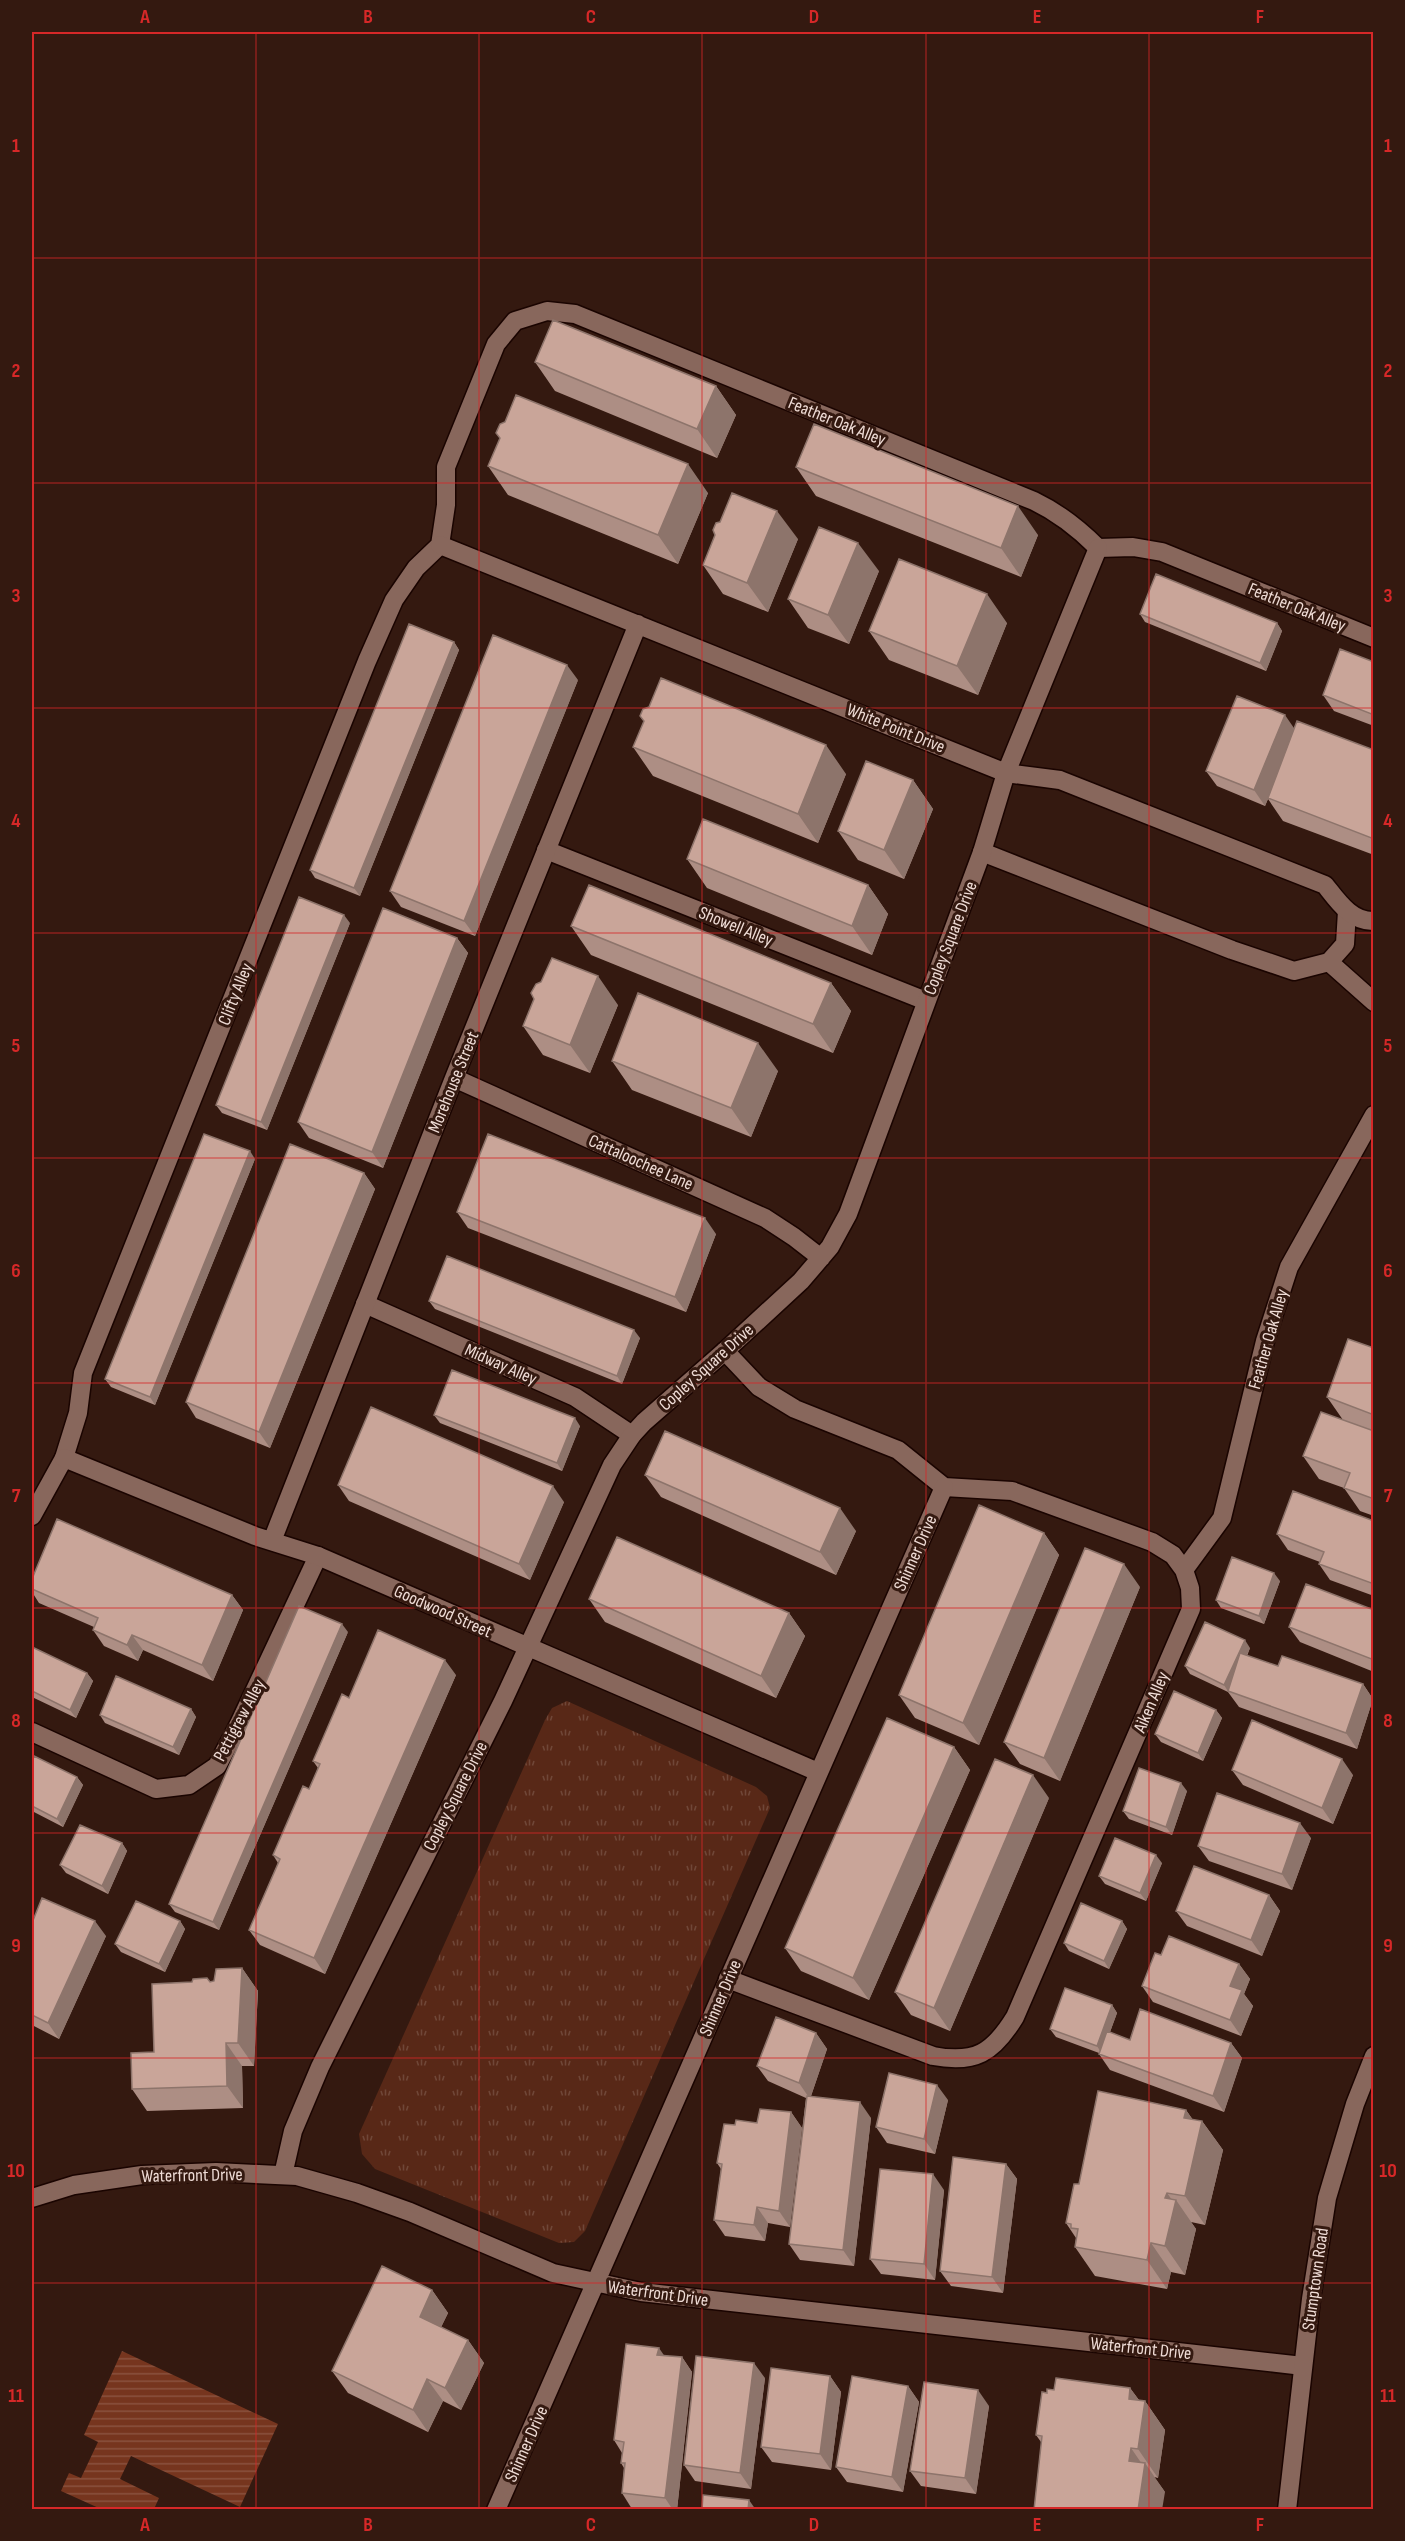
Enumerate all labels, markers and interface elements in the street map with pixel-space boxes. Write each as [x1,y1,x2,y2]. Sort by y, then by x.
text: A [139,5,150,29]
text: B [363,5,373,29]
text: C [586,5,596,29]
text: D [809,5,819,29]
text: E [1033,5,1041,29]
text: F [1256,5,1264,29]
text: 1 [12,134,20,158]
text: 1 [1384,134,1392,158]
text: 2 [12,359,20,383]
text: 2 [1384,359,1392,383]
street label: Feather Oak Alley [785,392,889,451]
street label: Feather Oak Alley [1245,578,1349,637]
text: 3 [12,584,21,608]
text: 3 [1384,584,1393,608]
street label: White Point Drive [844,699,948,758]
text: 4 [11,809,21,833]
text: 4 [1383,809,1393,833]
street label: Copley Square Drive [919,878,982,998]
street label: Showell Alley [696,902,776,951]
street label: Clifty Alley [214,960,257,1028]
street label: Morehouse Street [424,1028,484,1136]
text: 5 [12,1034,21,1058]
text: 5 [1384,1034,1393,1058]
street label: Cattaloochee Lane [585,1130,696,1195]
text: 6 [11,1259,21,1283]
text: 6 [1383,1259,1393,1283]
street label: Feather Oak Alley [1244,1287,1293,1392]
street label: Copley Square Drive [655,1319,758,1415]
street label: Midway Alley [461,1339,540,1390]
text: 7 [12,1484,21,1508]
text: 7 [1384,1484,1393,1508]
street label: Shinner Drive [889,1512,941,1594]
street label: Goodwood Street [391,1581,495,1643]
street label: Aiken Alley [1129,1669,1174,1737]
street label: Pettigrew Alley [209,1676,270,1765]
text: 8 [11,1709,21,1733]
text: 8 [1383,1709,1393,1733]
street label: Copley Square Drive [419,1738,492,1854]
text: 9 [11,1934,21,1958]
text: 9 [1383,1934,1393,1958]
street label: Shinner Drive [695,1957,746,2040]
text: 10 [7,2159,25,2183]
text: 10 [1379,2159,1397,2183]
street label: Waterfront Drive [141,2164,243,2187]
street label: Stumptown Road [1298,2227,1333,2332]
street label: Waterfront Drive [606,2276,710,2311]
street label: Waterfront Drive [1089,2333,1192,2364]
text: 11 [8,2384,24,2408]
text: 11 [1380,2384,1396,2408]
street label: Shinner Drive [500,2403,552,2485]
text: A [139,2513,150,2537]
text: B [363,2513,373,2537]
text: C [586,2513,596,2537]
text: D [809,2513,819,2537]
text: E [1033,2513,1041,2537]
text: F [1256,2513,1264,2537]

